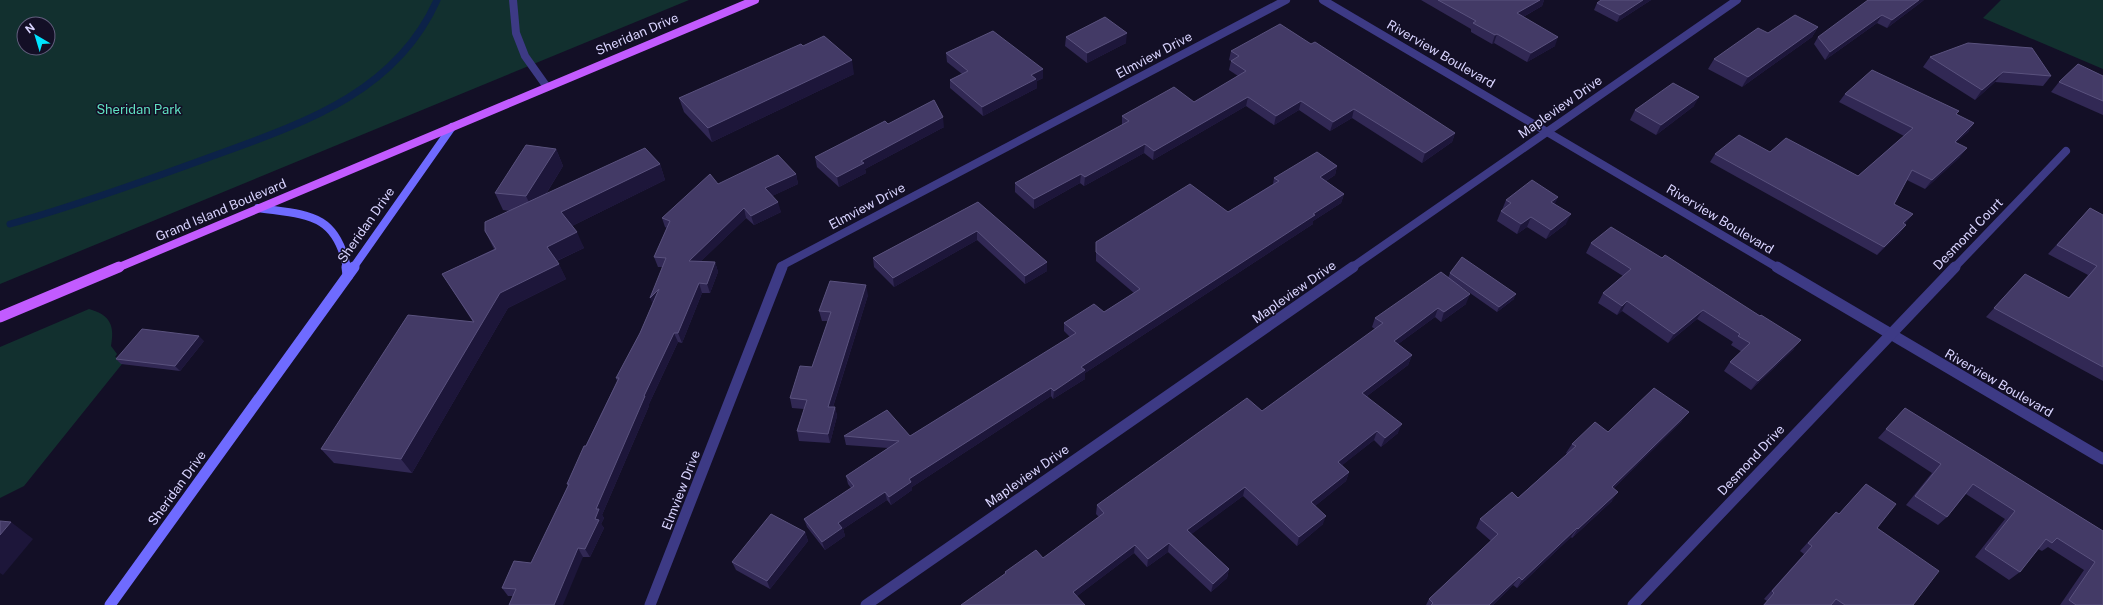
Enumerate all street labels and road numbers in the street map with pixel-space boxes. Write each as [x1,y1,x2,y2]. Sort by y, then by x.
street label: Sheridan Drive [593,10,681,58]
street label: Riverview Boulevard [1384,17,1498,91]
street label: Elmview Drive [1113,29,1195,81]
street label: Mapleview Drive [1515,73,1605,141]
street label: Grand Island Boulevard [153,176,289,244]
street label: Elmview Drive [826,180,908,232]
street label: Riverview Boulevard [1664,181,1776,257]
street label: Sheridan Drive [334,184,398,266]
street label: Desmond Court [1930,195,2006,273]
street label: Mapleview Drive [1249,258,1339,326]
street label: Riverview Boulevard [1942,346,2056,420]
street label: Desmond Drive [1714,422,1788,498]
street label: Mapleview Drive [982,442,1072,510]
street label: Sheridan Drive [145,448,209,528]
street label: Elmview Drive [659,448,703,532]

